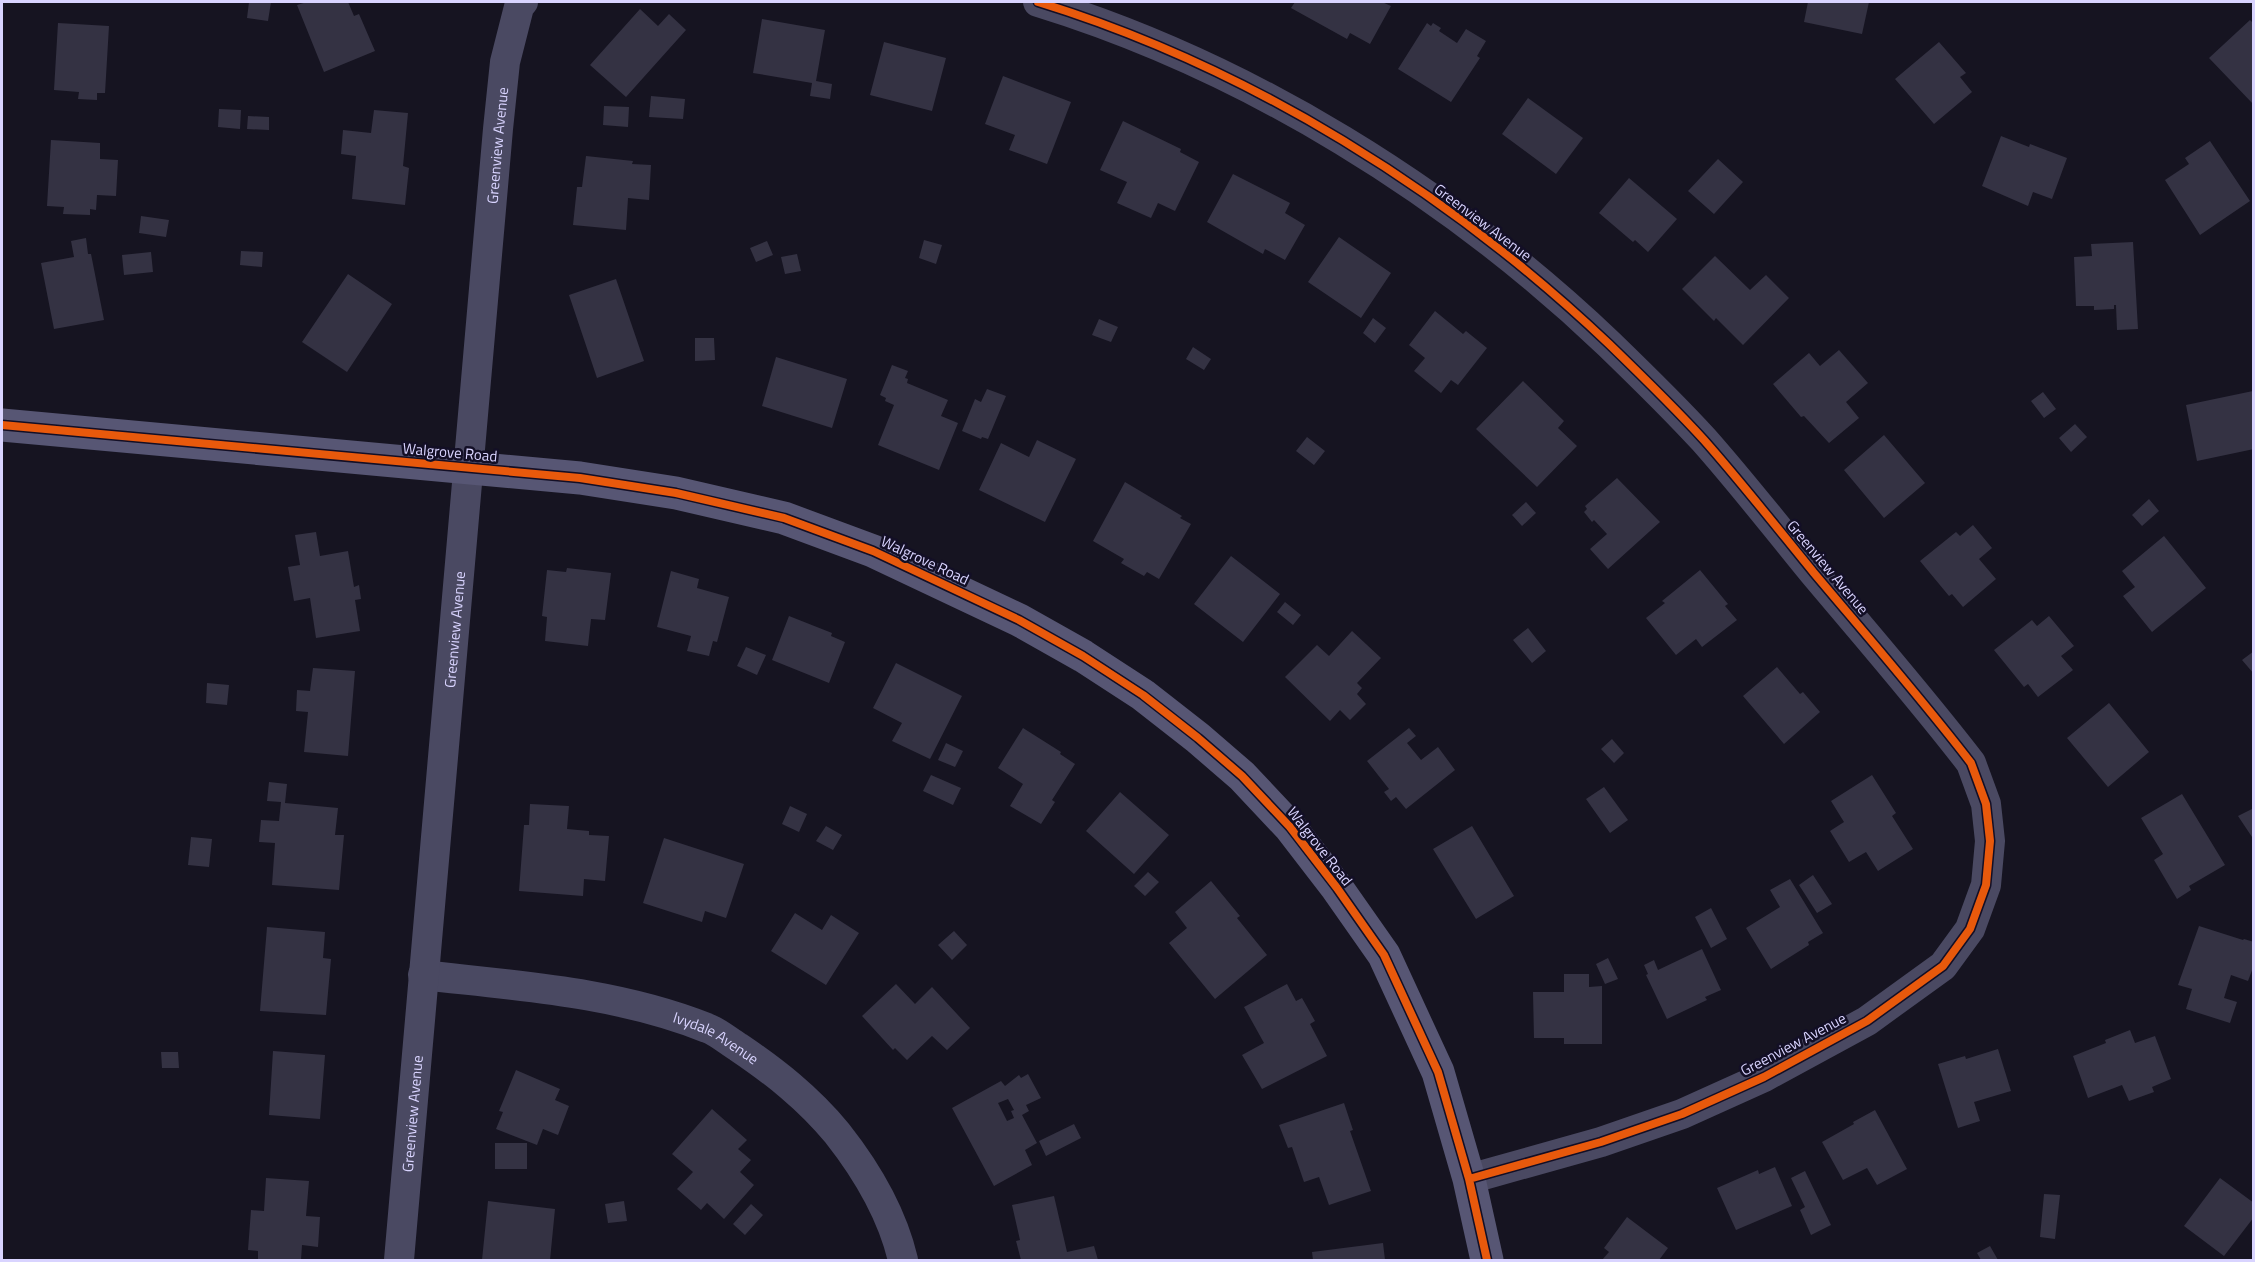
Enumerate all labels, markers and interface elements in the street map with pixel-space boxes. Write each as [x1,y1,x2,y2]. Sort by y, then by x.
street label: Greenview Avenue [480,86,514,205]
street label: Greenview Avenue [1429,178,1537,266]
street label: Walgrove Road [402,436,498,468]
street label: Greenview Avenue [1782,515,1874,619]
street label: Walgrove Road [877,529,973,591]
street label: Greenview Avenue [438,570,471,689]
street label: Walgrove Road [1282,801,1358,891]
street label: Ivydale Avenue [670,1005,764,1070]
street label: Greenview Avenue [1736,1006,1850,1082]
street label: Greenview Avenue [395,1054,428,1173]

